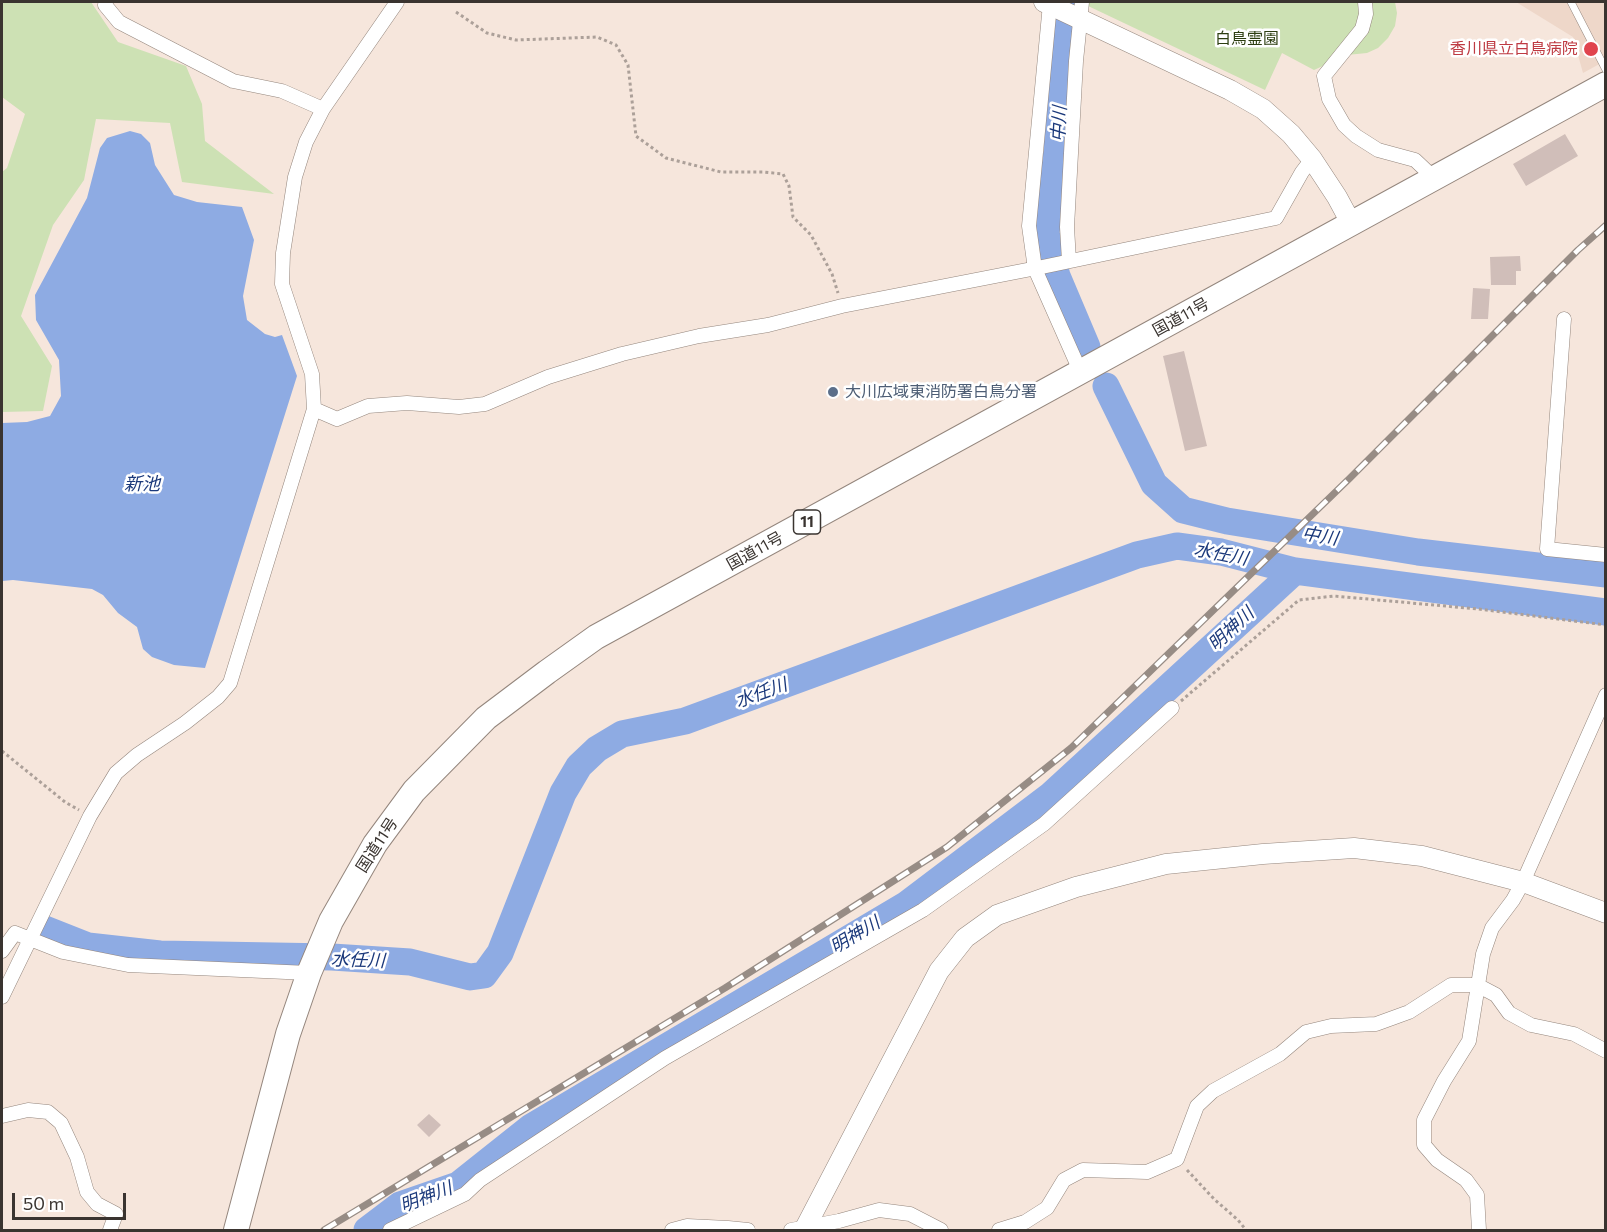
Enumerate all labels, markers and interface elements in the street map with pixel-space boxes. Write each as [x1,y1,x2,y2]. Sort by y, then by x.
park label: 白鳥霊園 [1215,29,1279,49]
place label: 香川県立白鳥病院 [1450,39,1578,59]
marker: 香川県立白鳥病院 [1582,40,1600,58]
water label: 中川 [1047,105,1071,143]
street label: 国道11号 [1149,294,1213,340]
place label: 大川広域東消防署白鳥分署 [845,382,1037,402]
marker: 大川広域東消防署白鳥分署 [826,385,840,399]
water label: 新池 [124,473,160,495]
road number: 11 [794,510,820,534]
water label: 中川 [1301,523,1339,549]
street label: 国道11号 [723,528,787,574]
water label: 水任川 [1192,538,1250,570]
water label: 明神川 [1204,603,1258,655]
water label: 水任川 [732,674,790,712]
street label: 国道11号 [352,814,402,876]
water label: 明神川 [826,912,884,958]
water label: 水任川 [331,948,385,972]
water label: 明神川 [397,1177,455,1217]
scale bar [15,1181,129,1219]
text: 50 m [23,1192,64,1214]

